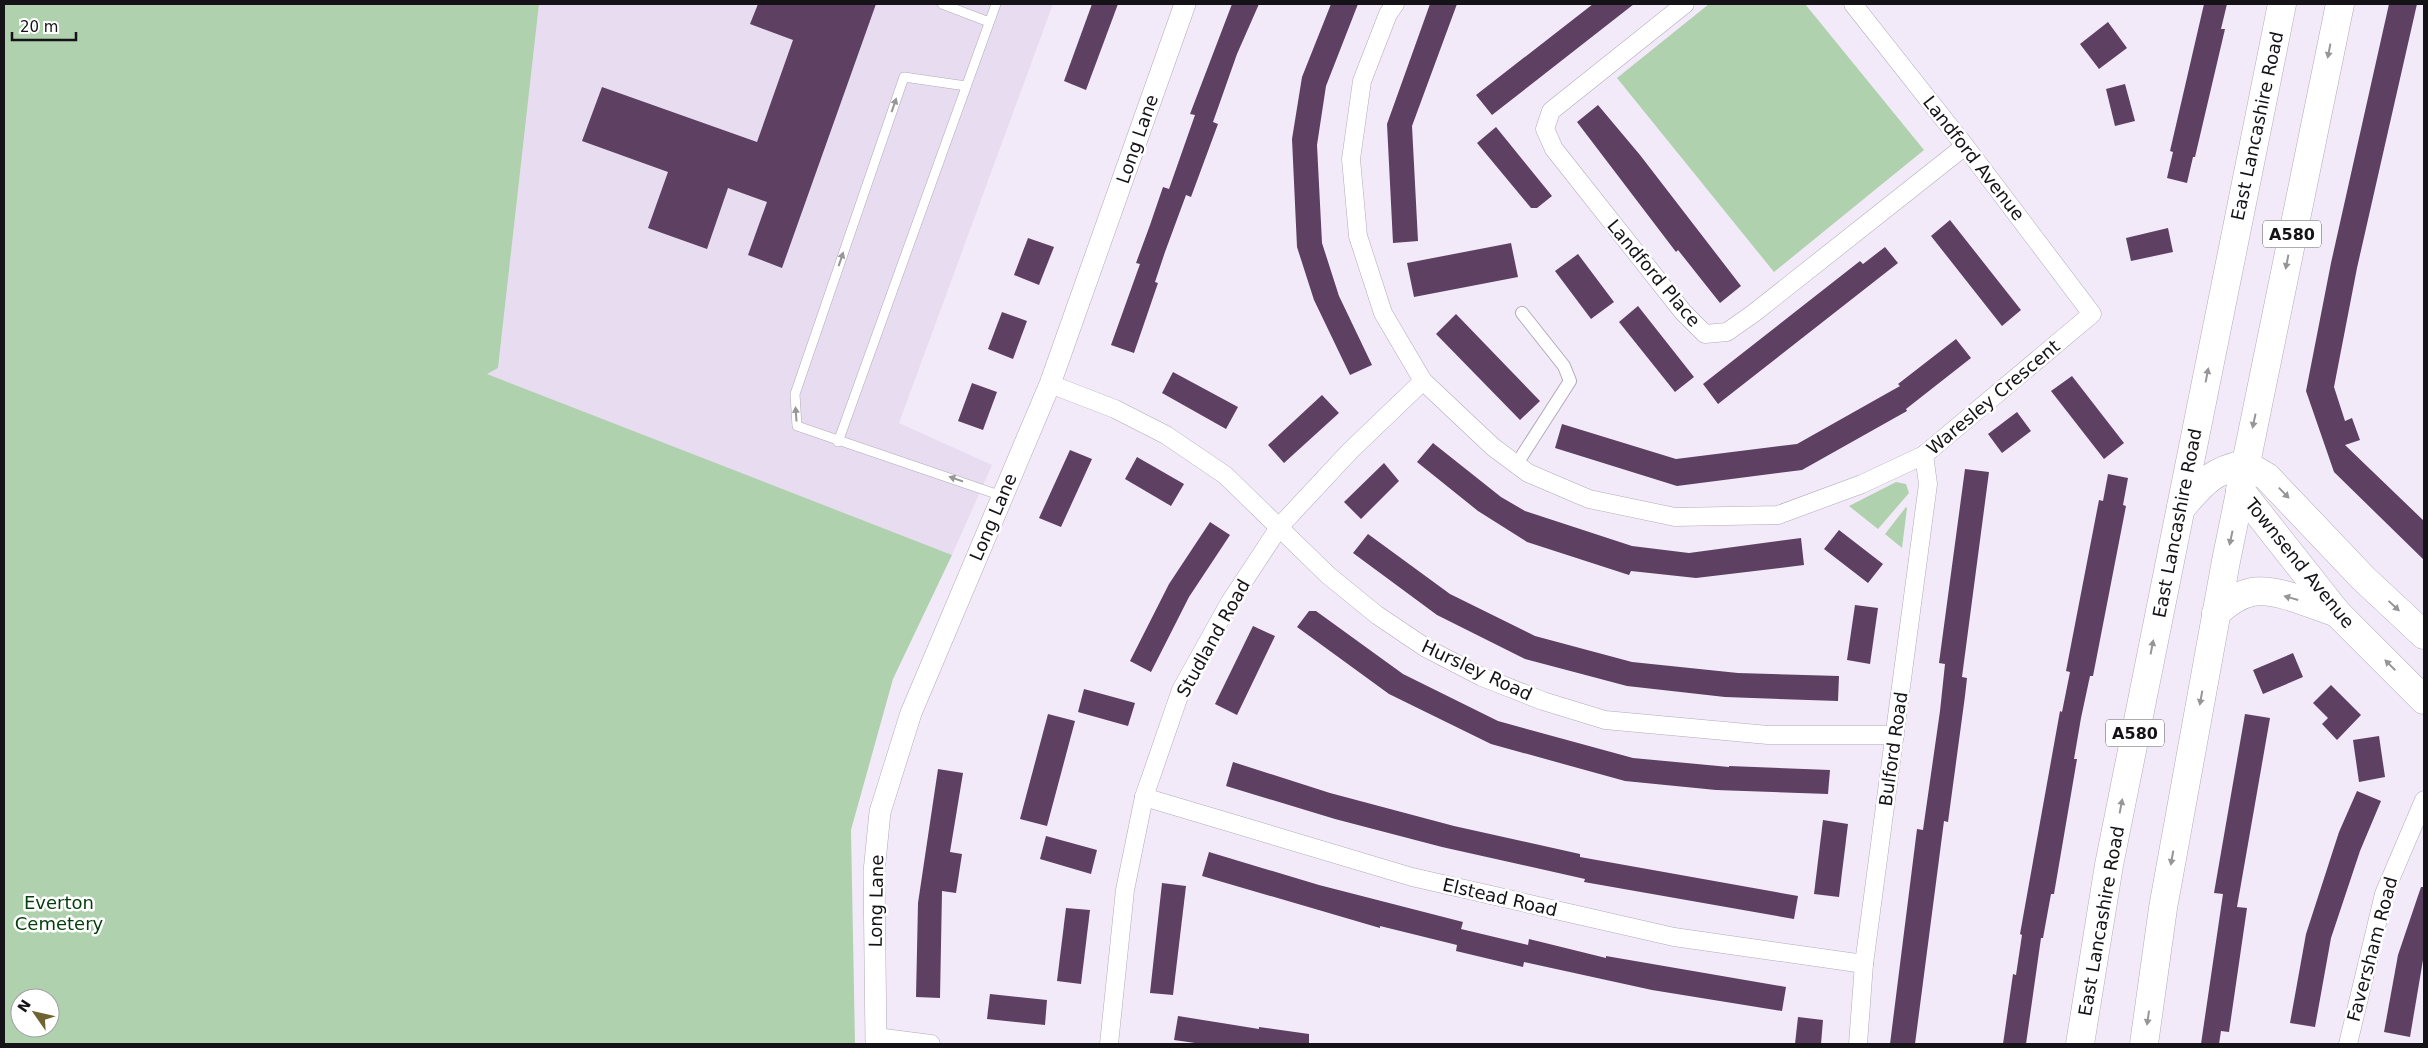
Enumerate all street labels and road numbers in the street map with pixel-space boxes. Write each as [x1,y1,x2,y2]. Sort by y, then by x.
street label: East Lancashire Road [2227,30,2287,222]
street label: Long Lane [1112,92,1162,186]
street label: Landford Avenue [1919,92,2029,224]
street label: Landford Place [1603,215,1705,331]
road number: A580 [2263,220,2321,248]
street label: Waresley Crescent [1922,335,2064,459]
street label: East Lancashire Road [2148,426,2206,620]
street label: Long Lane [965,470,1021,564]
street label: Townsend Avenue [2241,493,2359,632]
street label: Studland Road [1172,576,1254,700]
street label: Hursley Road [1418,635,1536,705]
street label: Bulford Road [1875,690,1911,808]
road number: A580 [2106,720,2164,746]
street label: East Lancashire Road [2074,824,2128,1018]
street label: Long Lane [865,854,887,948]
street label: Elstead Road [1441,874,1559,920]
street label: Faversham Road [2343,874,2401,1024]

